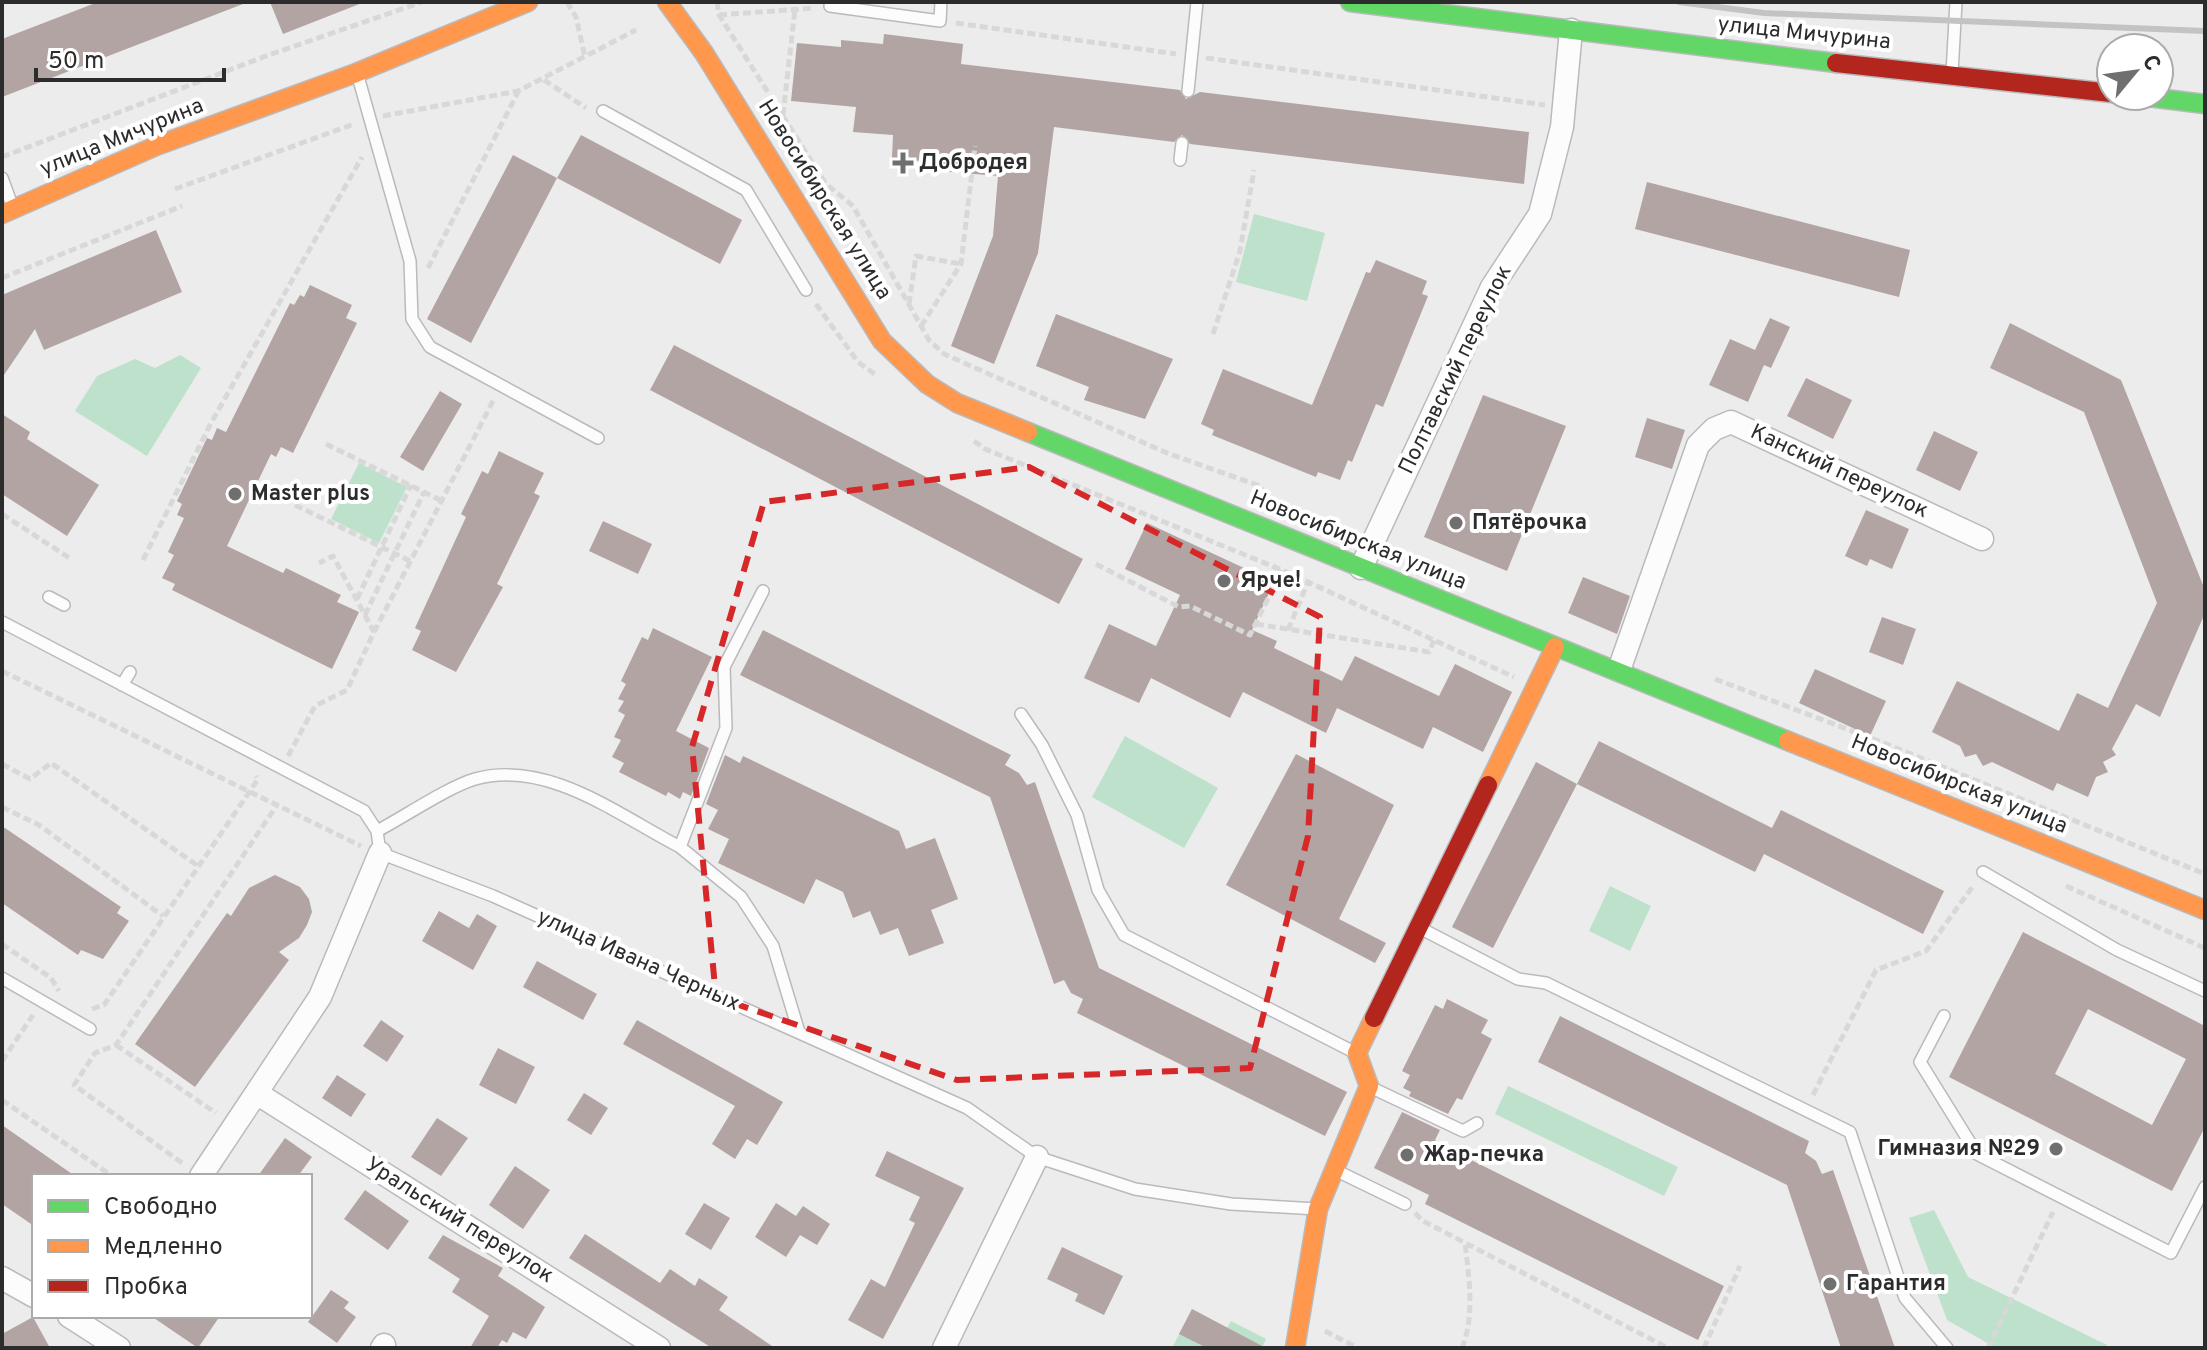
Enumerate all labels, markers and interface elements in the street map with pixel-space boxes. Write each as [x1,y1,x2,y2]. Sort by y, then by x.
street label: улица Мичурина [1716,11,1892,57]
scale bar [36,32,224,82]
north arrow [2095,32,2175,112]
text: 50 m [48,47,104,77]
text: С [2135,51,2166,76]
street label: улица Мичурина [36,93,208,183]
street label: Новосибирская улица [751,95,897,305]
place label: Добродея [919,150,1028,177]
marker: Добродея [894,154,912,172]
street label: Полтавский переулок [1394,261,1518,479]
street label: Канский переулок [1746,419,1932,525]
place label: Master plus [251,481,370,508]
marker: Master plus [226,485,244,503]
street label: Новосибирская улица [1246,485,1470,597]
place label: Пятёрочка [1472,510,1587,537]
marker: Пятёрочка [1447,514,1465,532]
place label: Ярче! [1240,568,1301,595]
marker: Ярче! [1215,572,1233,590]
street label: Новосибирская улица [1847,729,2071,841]
street label: улица Ивана Черных [532,904,744,1018]
place label: Гимназия №29 [1877,1136,2040,1163]
marker: Гимназия №29 [2047,1140,2065,1158]
place label: Жар-печка [1423,1142,1544,1169]
marker: Жар-печка [1398,1146,1416,1164]
street label: Уральский переулок [360,1152,558,1290]
legend [32,1174,312,1318]
text: Свободно [104,1193,217,1223]
text: Медленно [104,1233,223,1263]
place label: Гарантия [1846,1271,1946,1298]
text: Пробка [104,1273,188,1303]
marker: Гарантия [1821,1275,1839,1293]

